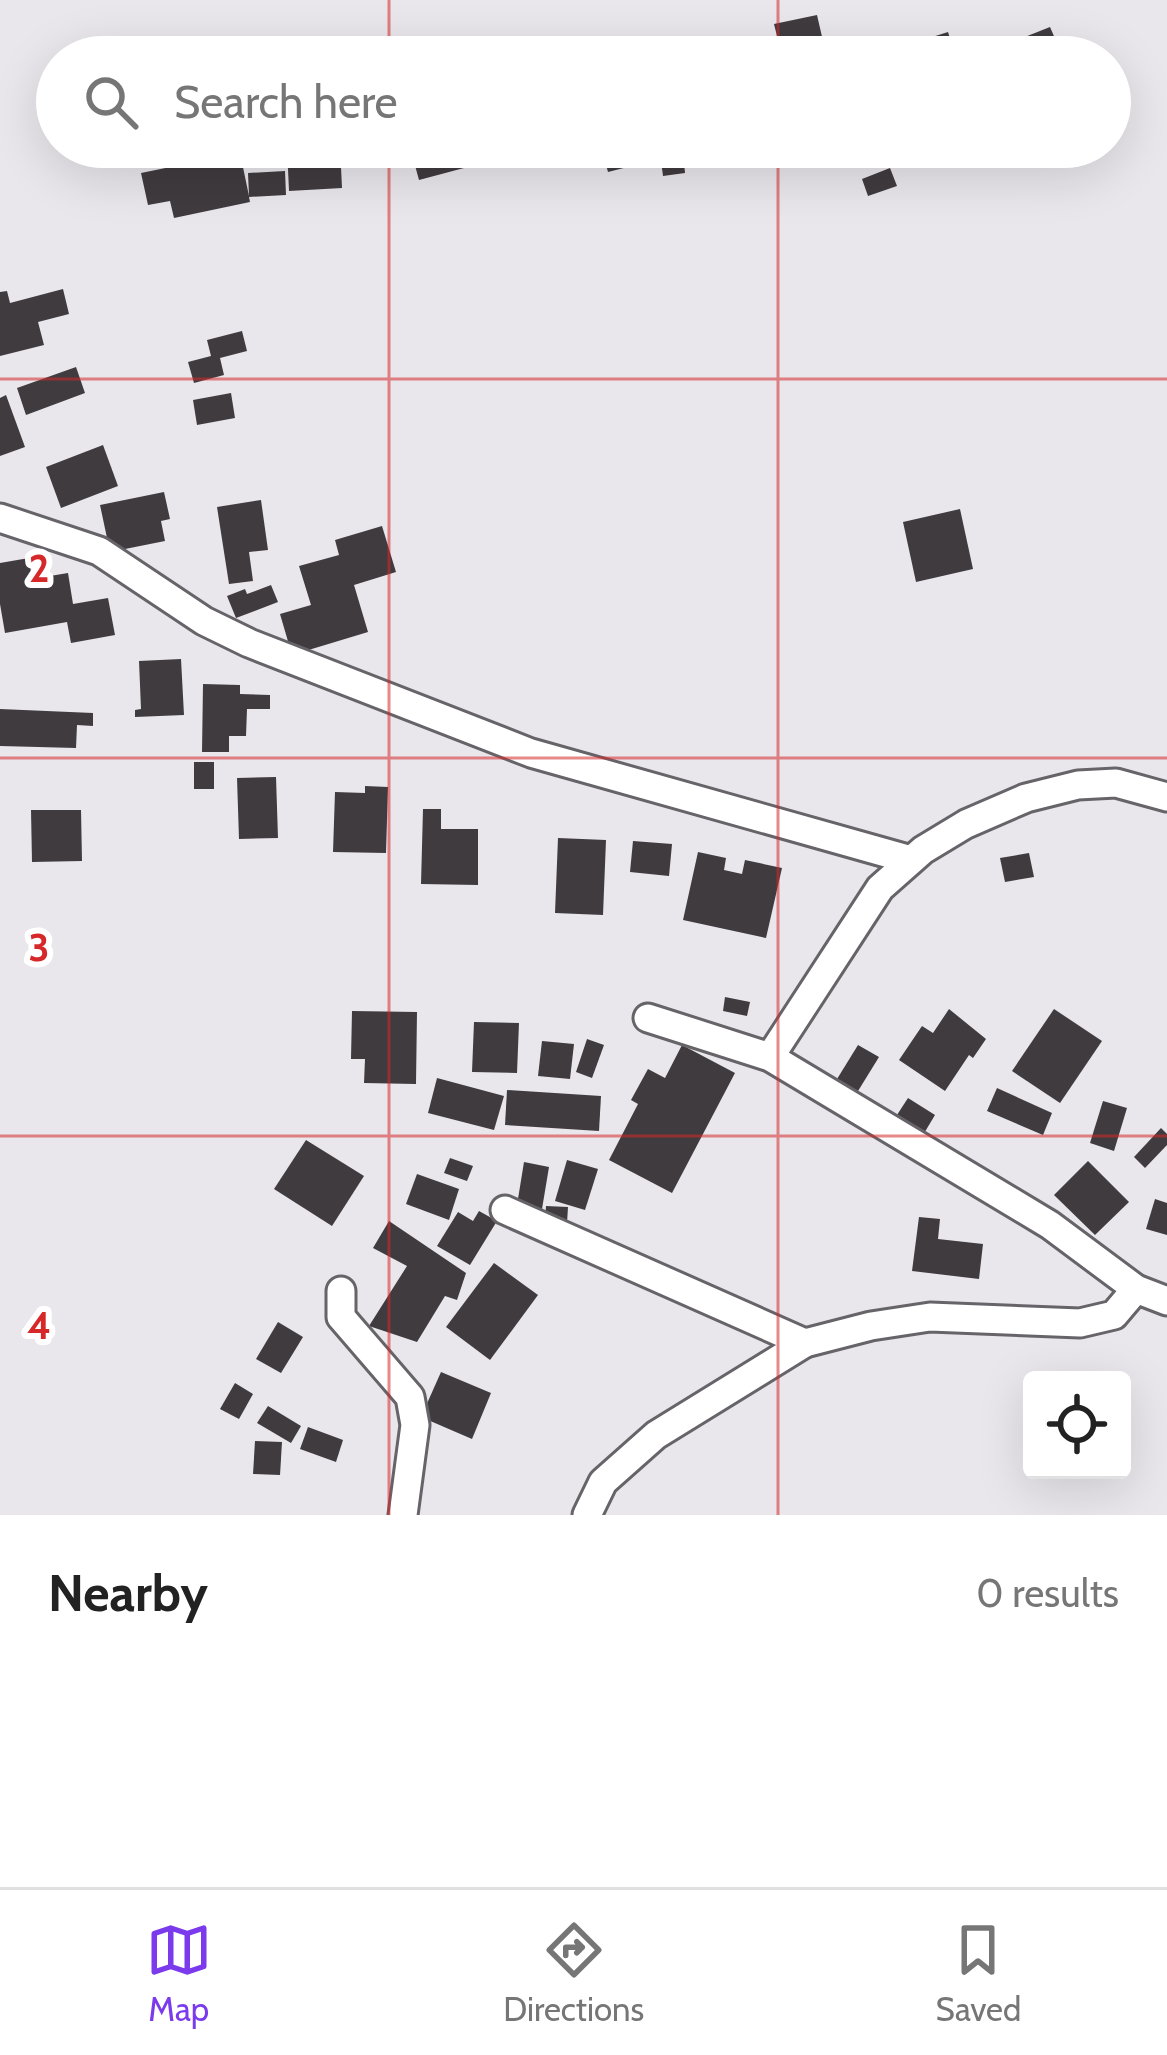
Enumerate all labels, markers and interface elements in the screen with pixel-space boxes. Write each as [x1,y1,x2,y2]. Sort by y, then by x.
search box [36,36,1131,168]
icon: search [78,69,144,135]
text: Search here [174,75,398,129]
text: 2 [29,544,49,592]
text: 3 [28,923,50,971]
text: 4 [27,1301,51,1349]
map controls [1023,1371,1131,1479]
button: locate [1023,1371,1131,1479]
text: Nearby [48,1562,208,1624]
text: 0 results [976,1569,1119,1617]
tab: Map [146,1917,212,2029]
tab: Directions [503,1917,644,2029]
tab: Saved [936,1917,1021,2029]

